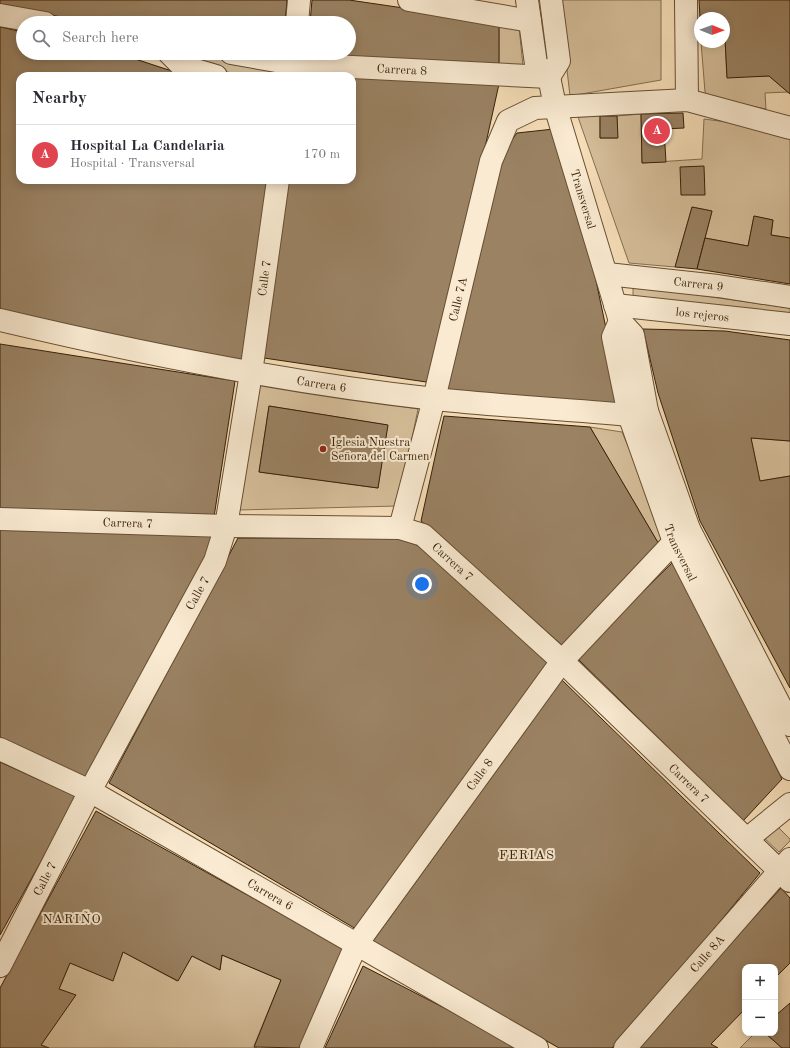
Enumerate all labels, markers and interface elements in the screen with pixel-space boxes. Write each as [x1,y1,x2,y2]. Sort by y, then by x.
north arrow [694,12,730,48]
search box [16,16,356,60]
icon: search [30,27,52,49]
text: Search here [62,31,139,46]
street label: Carrera 8 [376,63,427,78]
text: Nearby [32,90,87,107]
pin: A [644,116,670,146]
text: Hospital La Candelaria [70,139,225,154]
text: A [40,148,50,161]
text: 170 m [303,148,340,161]
text: Hospital · Transversal [70,157,195,170]
street label: Transversal [568,168,597,231]
street label: Calle 7 [257,260,274,297]
street label: Calle 7A [448,276,470,323]
street label: Carrera 9 [673,276,724,294]
street label: los rejeros [675,307,730,324]
street label: Carrera 6 [295,375,347,395]
place label: Iglesia Nuestra Señora del Carmen [331,437,430,463]
marker: Iglesia Nuestra Señora del Carmen [318,444,328,454]
street label: Carrera 7 [102,517,153,531]
street label: Transversal [661,523,698,584]
street label: Carrera 7 [429,541,475,584]
your location [412,574,432,594]
street label: Calle 7 [184,575,212,612]
street label: Calle 8 [465,757,496,793]
street label: Carrera 7 [666,762,710,806]
district label: FERIAS [499,849,555,862]
street label: Calle 7 [32,860,59,898]
street label: Carrera 6 [245,878,294,913]
district label: NARIÑO [42,911,102,926]
street label: Calle 8A [688,933,727,976]
map controls [742,964,778,1036]
button: + [742,964,778,1000]
button: − [742,1000,778,1036]

